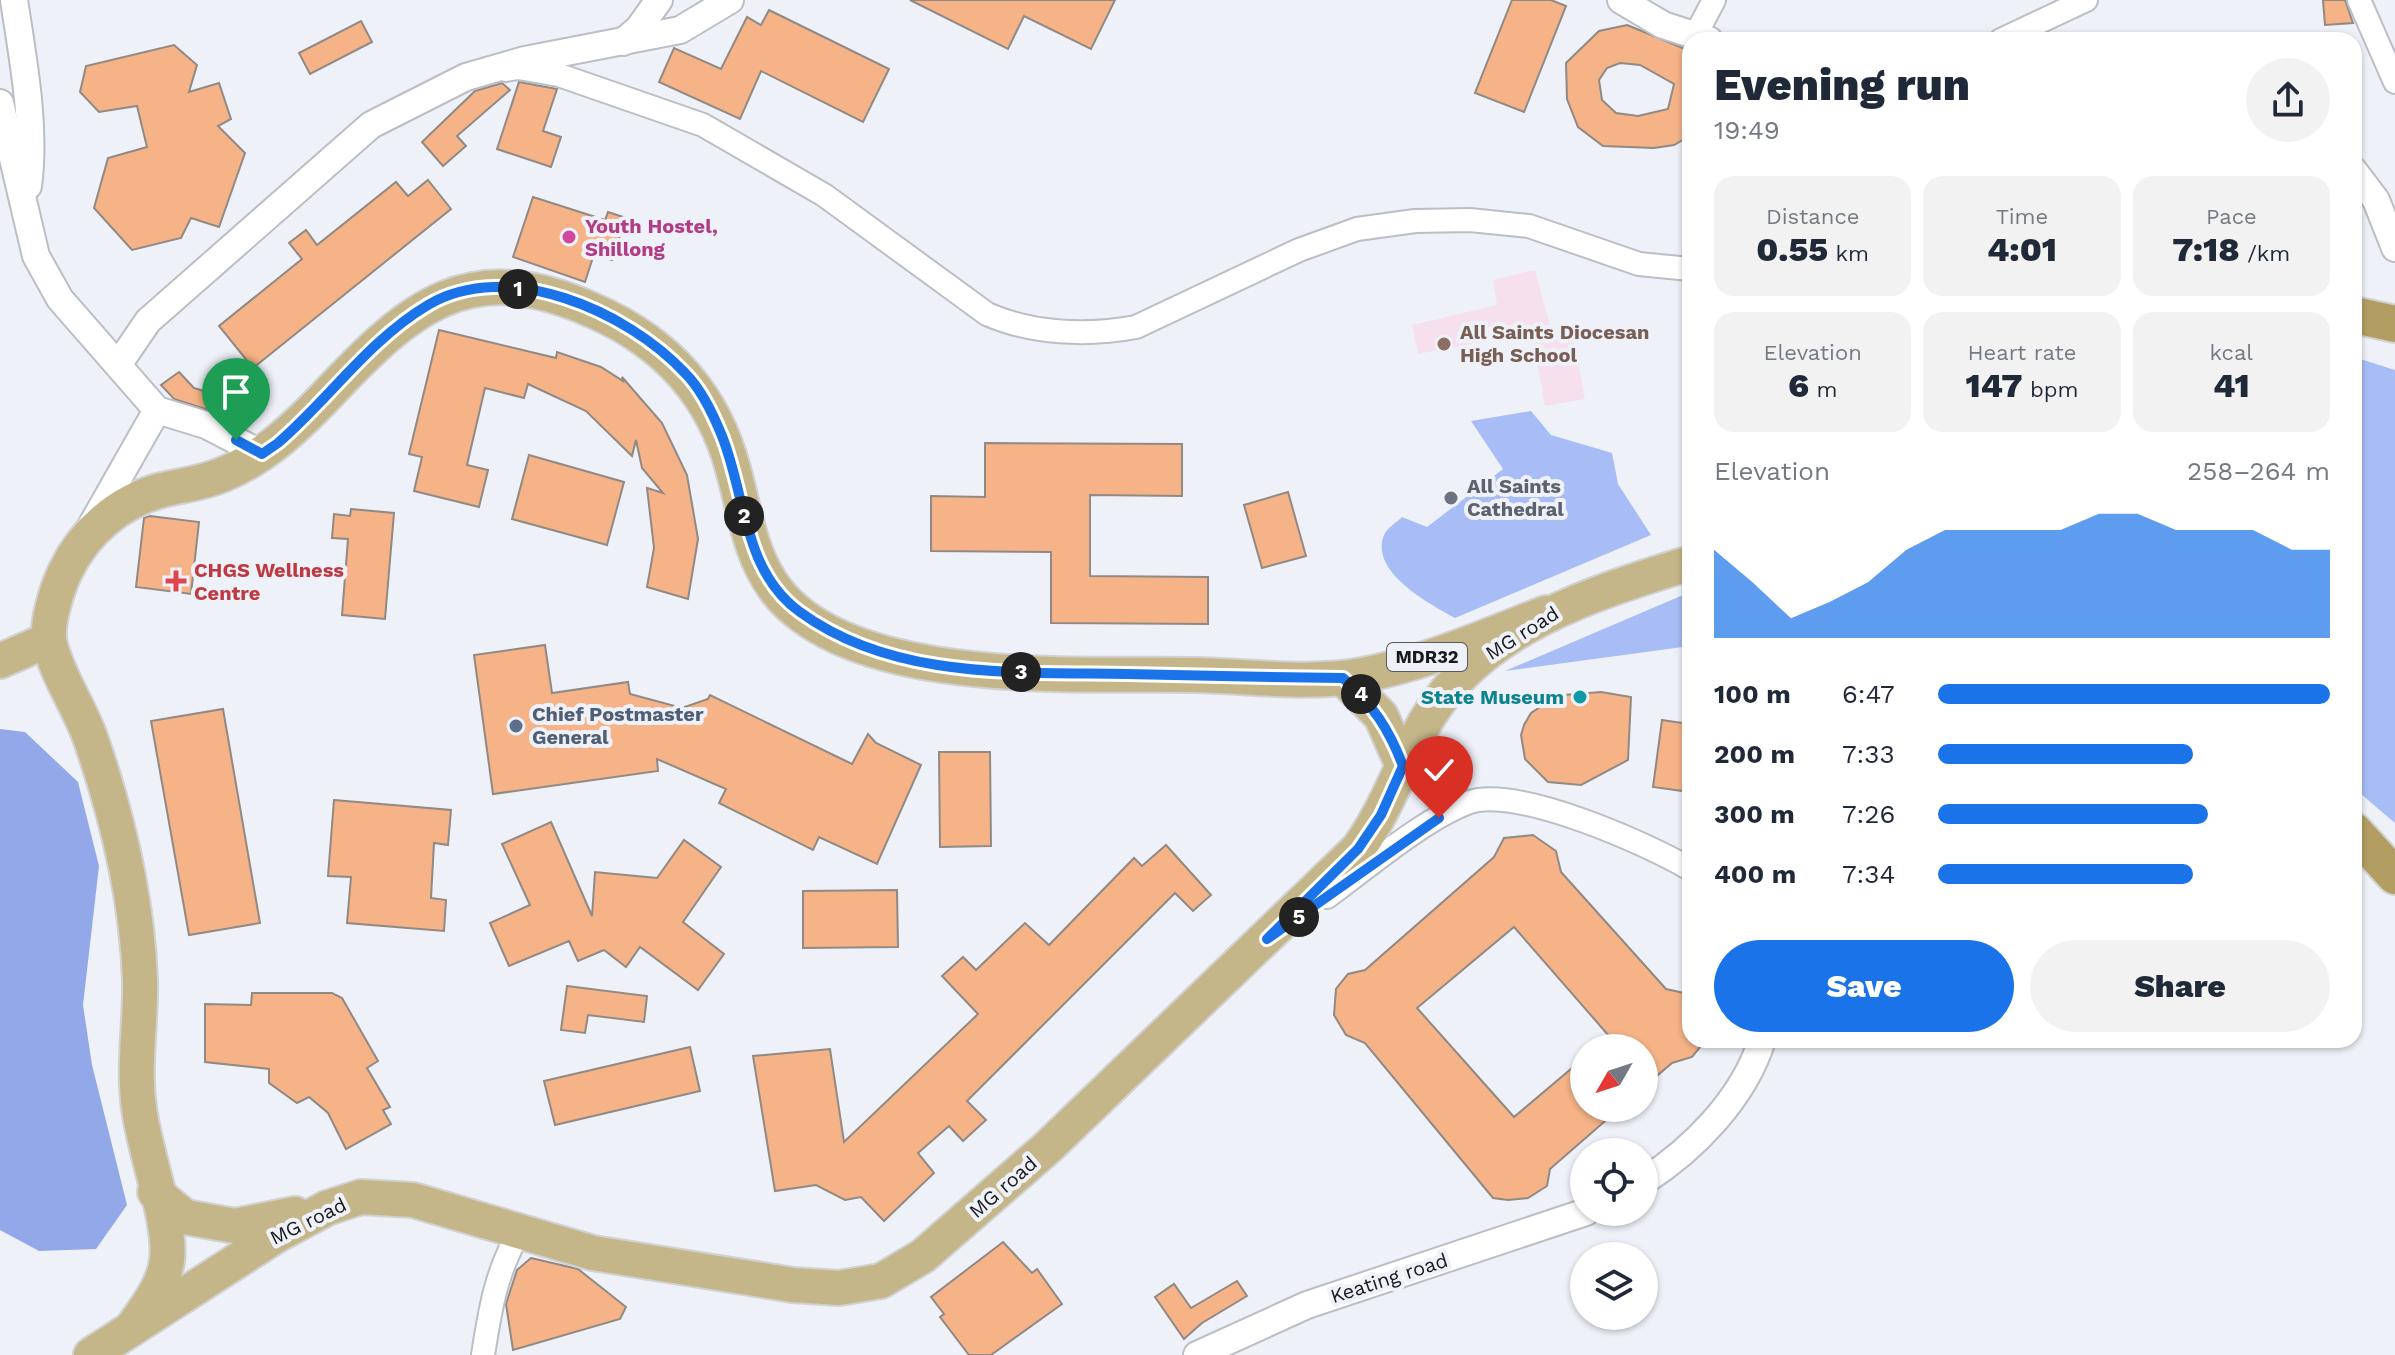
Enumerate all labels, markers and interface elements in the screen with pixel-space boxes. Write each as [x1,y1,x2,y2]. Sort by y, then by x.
button: share [2246,58,2330,142]
text: Evening run [1714,59,1970,111]
text: 19:49 [1714,115,1780,145]
text: Distance [1766,204,1859,229]
text: Time [1996,204,2048,229]
text: Pace [2206,204,2257,229]
place label: Youth Hostel, Shillong [585,214,718,261]
marker: Youth Hostel, Shillong [560,228,578,246]
text: 0.55 [1756,229,1828,269]
text: 4:01 [1987,229,2057,269]
text: 7:18 [2172,229,2240,269]
text: km [1828,241,1869,266]
text: /km [2240,241,2290,266]
pin: 1 [498,269,538,309]
text: 1 [513,276,523,301]
place label: All Saints Diocesan High School [1460,320,1649,367]
marker: All Saints Diocesan High School [1435,335,1453,353]
text: Elevation [1764,340,1862,365]
text: Heart rate [1968,340,2076,365]
text: kcal [2210,340,2253,365]
pin [202,358,270,440]
text: 6 [1788,365,1809,405]
text: 147 [1965,365,2023,405]
text: 41 [2213,365,2250,405]
icon: arrive [214,370,258,414]
text: m [1809,377,1837,402]
text: bpm [2023,377,2079,402]
text: Elevation [1714,456,1830,486]
text: 258–264 m [2187,456,2330,486]
place label: All Saints Cathedral [1467,474,1564,521]
marker: All Saints Cathedral [1442,489,1460,507]
pin: 2 [724,496,764,536]
text: 2 [737,503,751,528]
place label: CHGS Wellness Centre [194,558,344,605]
marker: CHGS Wellness Centre [165,570,187,592]
street label: MG road [1481,601,1563,665]
road number: MDR32 [1387,643,1467,671]
pin: 3 [1001,652,1041,692]
text: 3 [1014,659,1028,684]
pin: 4 [1341,674,1381,714]
text: 100 m [1714,679,1791,709]
text: 6:47 [1842,679,1895,709]
text: 4 [1354,681,1368,706]
place label: State Museum [1421,685,1564,709]
marker: State Museum [1571,688,1589,706]
place label: Chief Postmaster General [532,702,704,749]
marker: Chief Postmaster General [507,717,525,735]
pin [1405,736,1473,818]
text: 200 m [1714,739,1795,769]
text: 7:33 [1842,739,1895,769]
icon: check [1417,748,1461,792]
text: 300 m [1714,799,1795,829]
text: 7:26 [1842,799,1895,829]
text: 400 m [1714,859,1796,889]
text: 7:34 [1842,859,1895,889]
pin: 5 [1279,897,1319,937]
text: 5 [1293,904,1305,929]
button: Save [1714,940,2014,1032]
button: Share [2030,940,2330,1032]
north arrow [1570,1034,1658,1122]
map controls [1570,1034,1658,1330]
button: locate [1570,1138,1658,1226]
street label: MG road [964,1151,1042,1223]
street label: MG road [266,1192,350,1250]
button: layers [1570,1242,1658,1330]
street label: Keating road [1327,1248,1451,1308]

